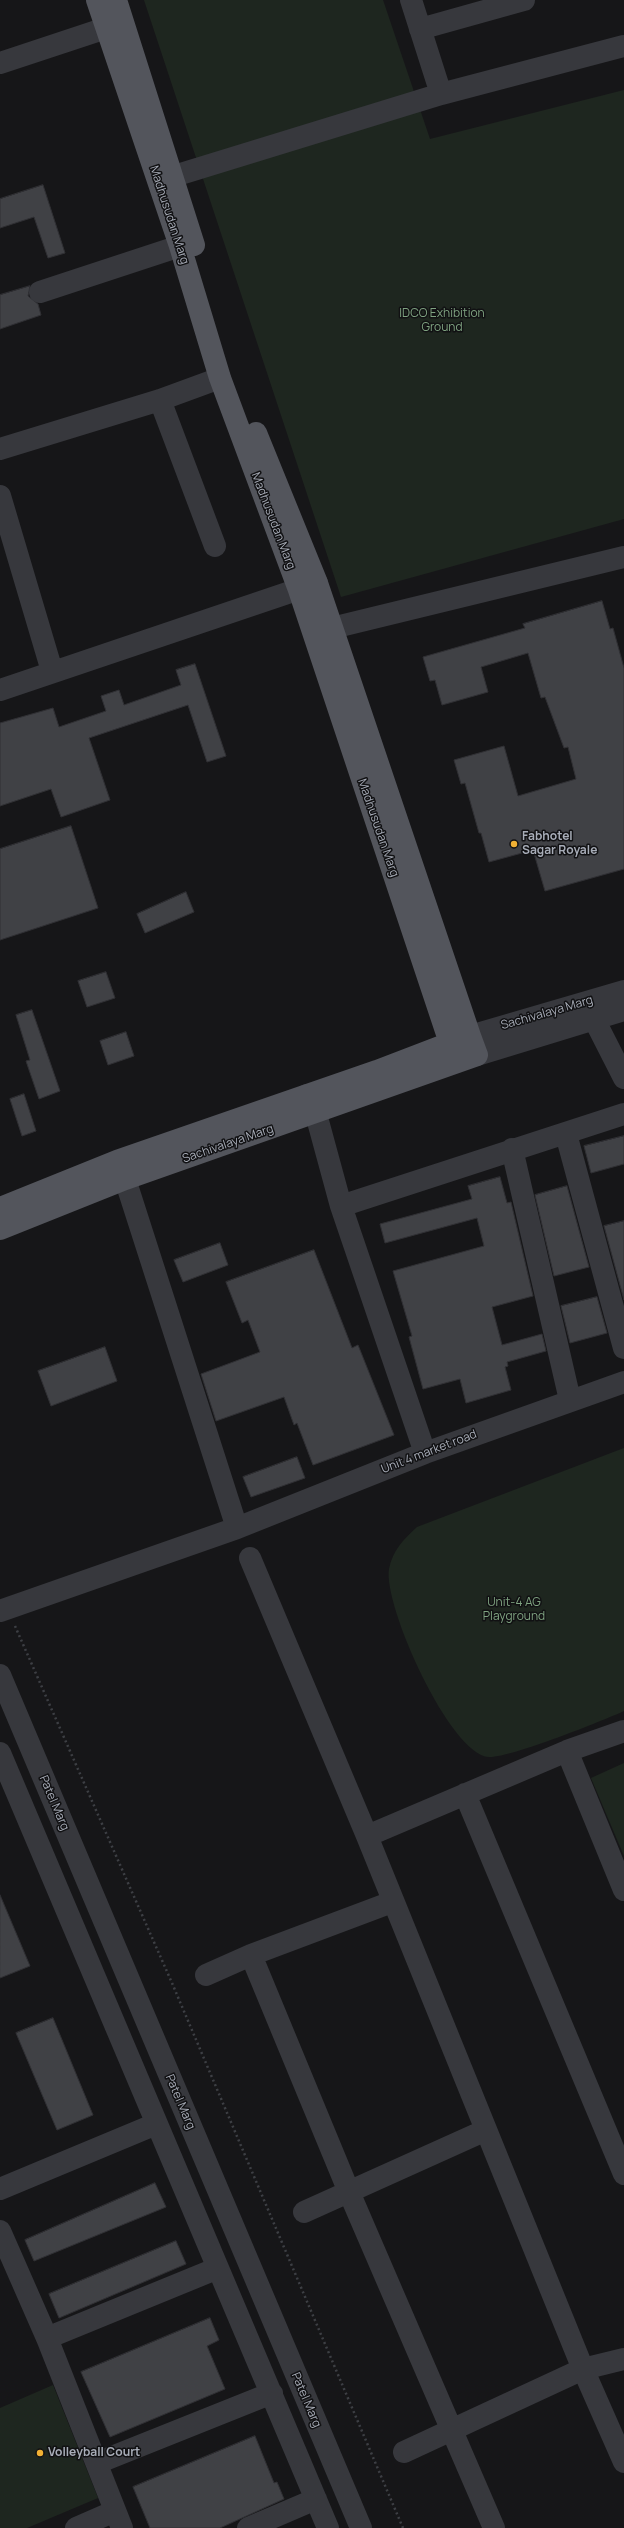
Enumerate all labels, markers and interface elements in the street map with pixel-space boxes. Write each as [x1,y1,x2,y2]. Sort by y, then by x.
street label: Madhusudan Marg [146,164,192,266]
park label: IDCO Exhibition Ground [399,307,485,335]
street label: Madhusudan Marg [248,470,298,572]
street label: Madhusudan Marg [354,777,402,879]
place label: Fabhotel Sagar Royale [522,830,597,858]
marker: Fabhotel Sagar Royale [509,839,519,849]
street label: Sachivalaya Marg [499,993,595,1033]
street label: Sachivalaya Marg [181,1122,275,1166]
street label: Unit 4 market road [379,1427,479,1477]
park label: Unit-4 AG Playground [483,1596,545,1624]
street label: Patel Marg [36,1773,72,1833]
street label: Patel Marg [162,2072,198,2132]
street label: Patel Marg [288,2370,324,2430]
place label: Volleyball Court [48,2446,140,2460]
marker: Volleyball Court [35,2448,45,2458]

